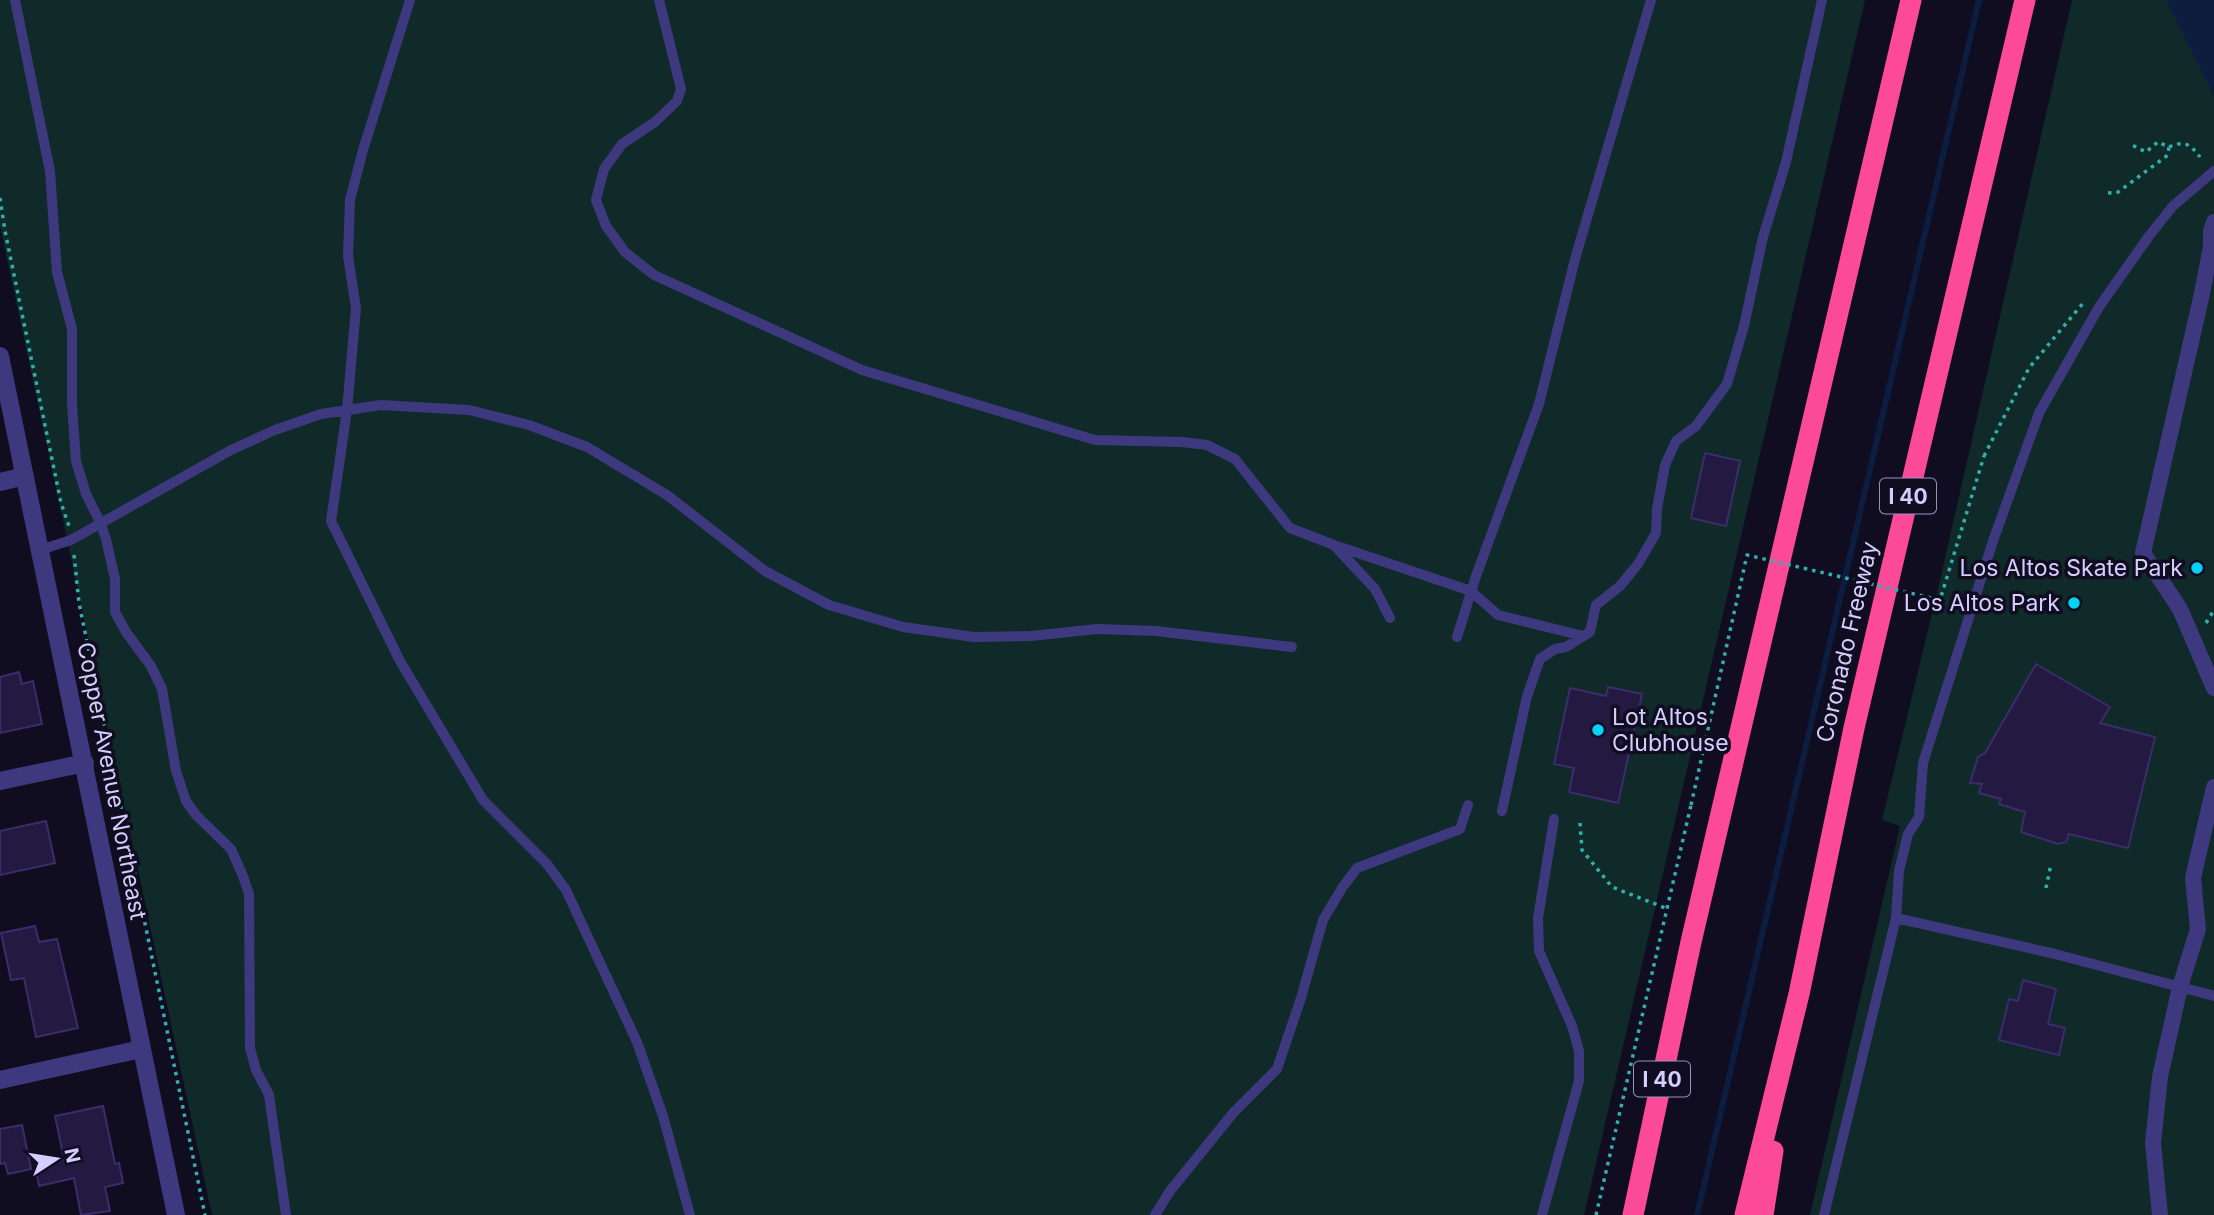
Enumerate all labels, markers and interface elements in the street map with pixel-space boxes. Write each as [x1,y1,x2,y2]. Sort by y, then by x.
road number: I 40 [1880,478,1936,514]
street label: Coronado Freeway [1810,539,1884,745]
place label: Los Altos Skate Park [1959,554,2183,582]
marker: Los Altos Skate Park [2189,560,2205,576]
place label: Los Altos Park [1904,589,2060,617]
marker: Los Altos Park [2066,595,2082,611]
street label: Copper Avenue Northeast [71,640,153,923]
place label: Lot Altos Clubhouse [1612,703,1729,757]
marker: Lot Altos Clubhouse [1590,722,1606,738]
road number: I 40 [1634,1062,1690,1096]
north arrow [21,1124,91,1194]
text: N [59,1146,85,1165]

